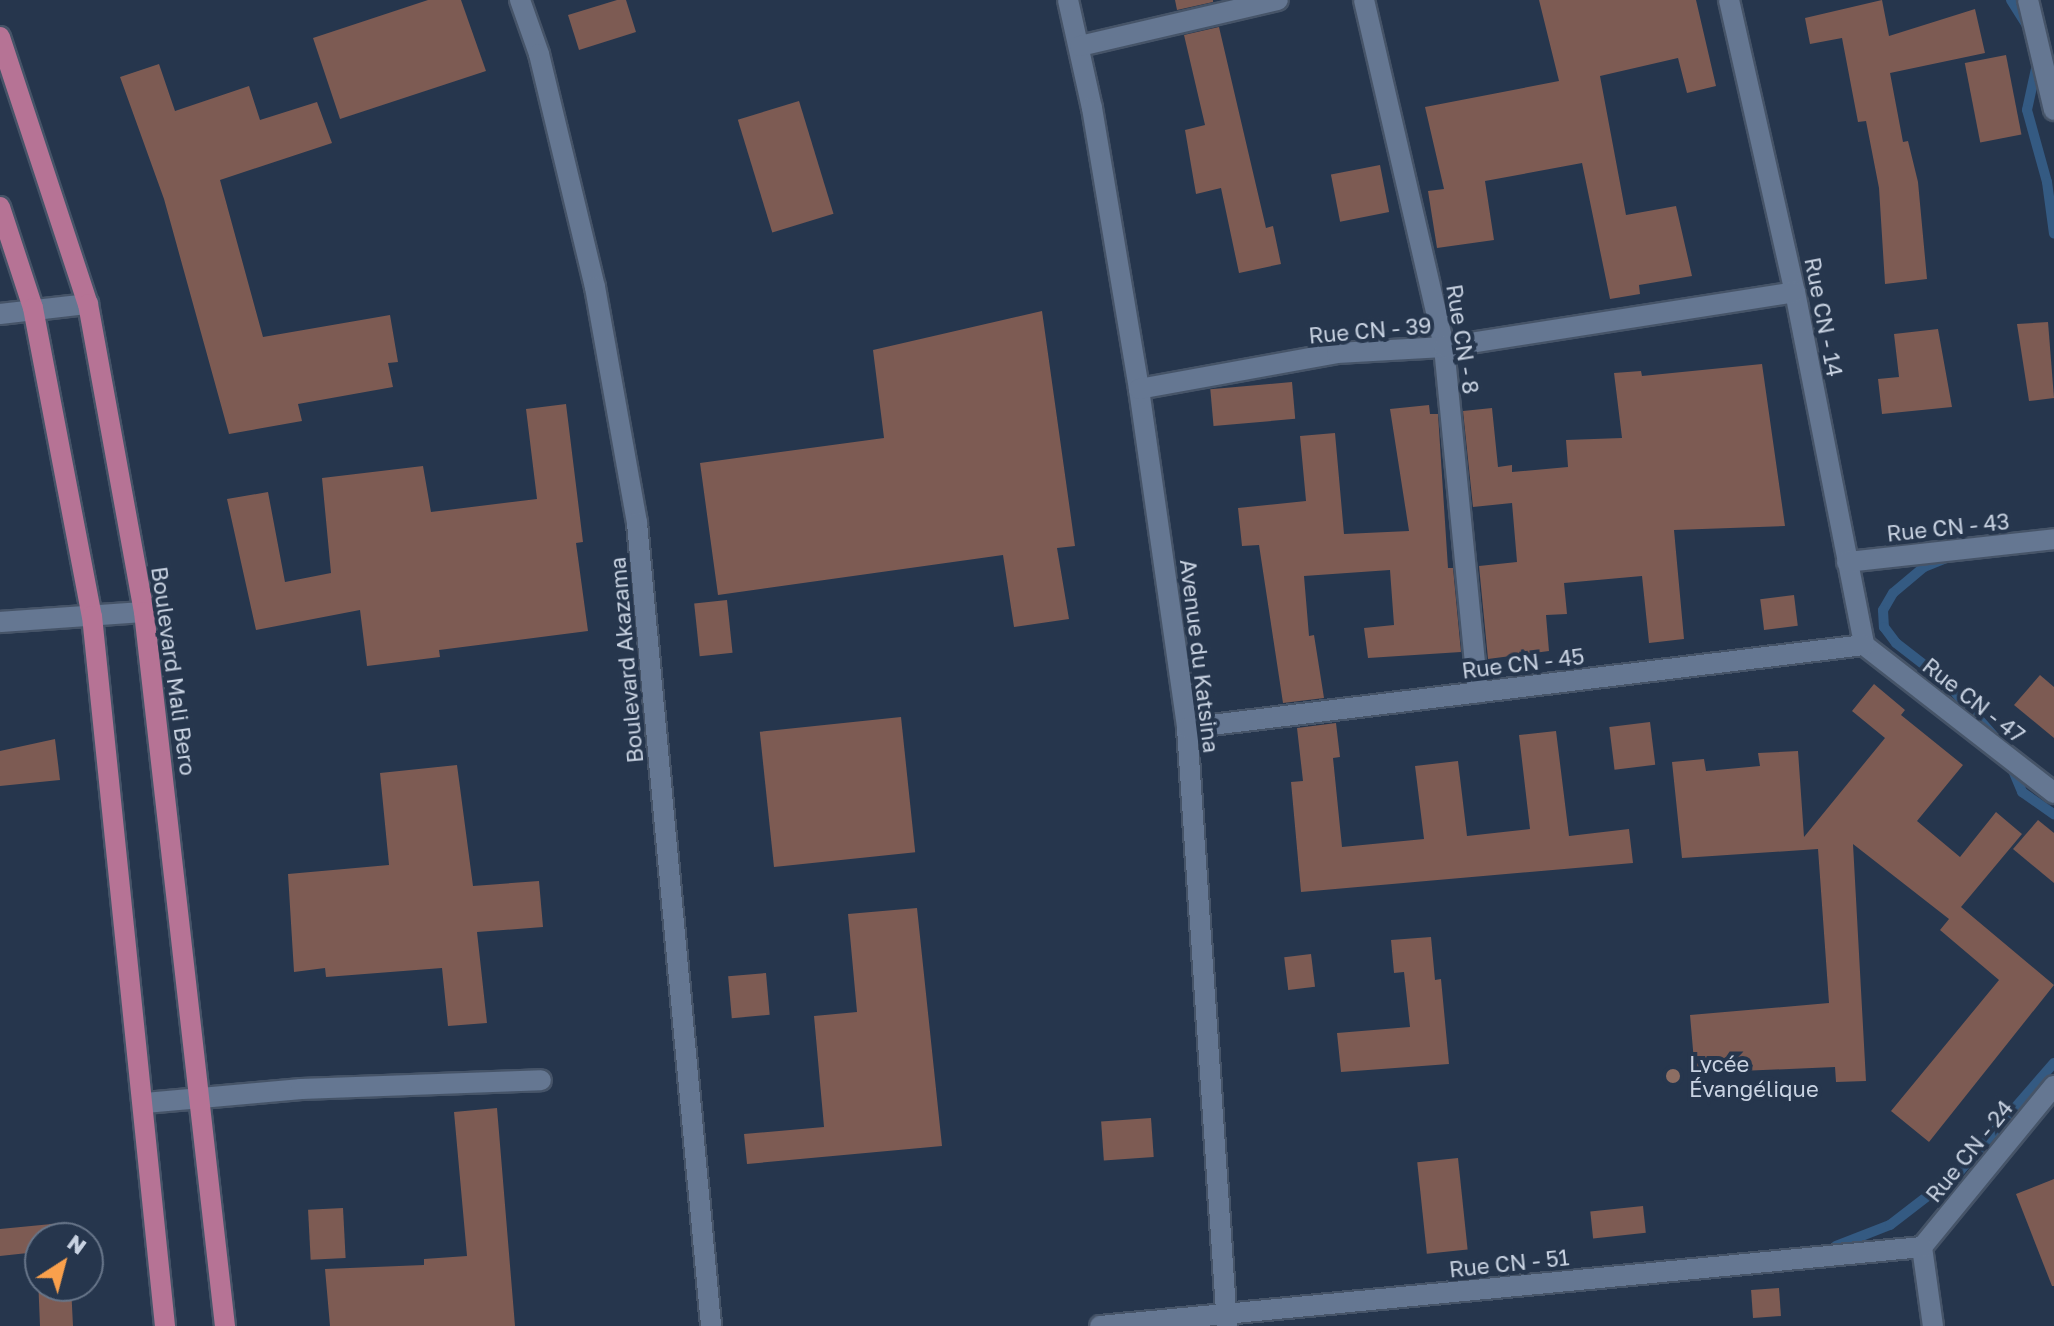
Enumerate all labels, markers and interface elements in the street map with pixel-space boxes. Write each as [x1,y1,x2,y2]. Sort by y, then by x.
street label: Rue CN - 14 [1799,255,1849,379]
street label: Rue CN - 8 [1441,282,1485,396]
street label: Rue CN - 39 [1307,311,1433,349]
street label: Rue CN - 43 [1885,507,2011,547]
street label: Boulevard Akazama [604,556,648,764]
street label: Avenue du Katsina [1175,558,1225,754]
street label: Boulevard Mali Bero [146,565,202,777]
street label: Rue CN - 45 [1460,642,1586,684]
street label: Rue CN - 47 [1918,652,2030,748]
place label: Lycée Évangélique [1689,1050,1819,1102]
marker: Lycée Évangélique [1664,1067,1682,1085]
street label: Rue CN - 24 [1920,1095,2018,1207]
north arrow [24,1222,104,1302]
text: N [63,1228,92,1260]
street label: Rue CN - 51 [1448,1244,1570,1282]

